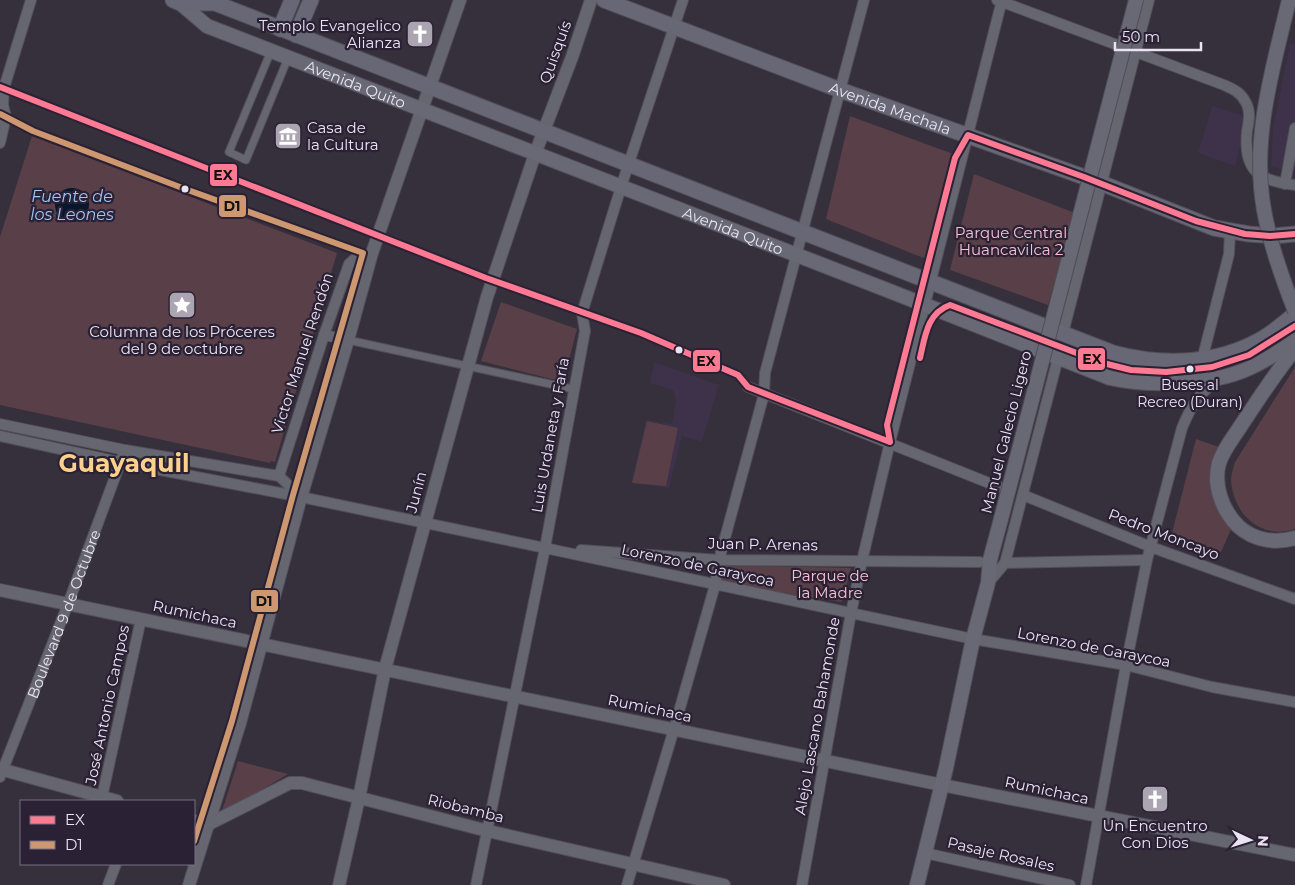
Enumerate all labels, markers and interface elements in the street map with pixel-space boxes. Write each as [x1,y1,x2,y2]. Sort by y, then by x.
place label: Templo Evangelico Alianza [259,16,401,52]
street label: Quisquís [535,18,575,86]
church icon: Templo Evangelico Alianza [405,19,435,49]
scale bar [1115,20,1201,52]
text: 50 m [1122,27,1160,46]
street label: Avenida Quito [303,56,409,112]
street label: Avenida Machala [827,77,954,138]
place label: Casa de la Cultura [307,118,379,154]
museum icon: Casa de la Cultura [273,121,303,151]
line badge: EX [209,163,238,187]
text: EX [213,166,233,184]
unlabelled marker [180,184,190,194]
water label: Fuente de los Leones [30,187,114,224]
line badge: D1 [218,194,247,218]
text: D1 [224,197,240,215]
street label: Avenida Quito [680,202,786,258]
park label: Parque Central Huancavilca 2 [955,223,1067,259]
street label: Victor Manuel Rendón [267,270,337,436]
place icon: Columna de los Próceres del 9 de octubre [167,290,197,320]
place label: Columna de los Próceres del 9 de octubre [89,322,275,358]
unlabelled marker [674,345,684,355]
line badge: EX [1077,347,1106,371]
line badge: EX [692,349,721,373]
street label: Manuel Galecio Ligero [977,349,1035,515]
text: EX [1082,350,1102,368]
text: EX [696,352,716,370]
street label: Luis Urdaneta y Faría [527,356,573,514]
marker: Buses al Recreo (Duran) [1185,364,1195,374]
place label: Buses al Recreo (Duran) [1137,376,1243,411]
district label: Guayaquil [58,448,190,478]
street label: Junín [401,469,431,516]
street label: Pedro Moncayo [1106,504,1222,564]
street label: Boulevard 9 de Octubre [22,527,104,701]
street label: Juan P. Arenas [707,534,818,554]
street label: Lorenzo de Garaycoa [620,539,776,591]
park label: Parque de la Madre [791,566,869,602]
line badge: D1 [250,589,279,613]
text: D1 [256,592,272,610]
street label: Rumichaca [151,596,239,632]
street label: Alejo Lascano Bahamonde [790,615,844,817]
street label: José Antonio Campos [81,623,133,788]
street label: Lorenzo de Garaycoa [1016,623,1172,671]
street label: Rumichaca [606,690,694,726]
street label: Rumichaca [1003,772,1091,808]
church icon: Un Encuentro Con Dios [1140,784,1170,814]
street label: Riobamba [426,789,506,827]
legend [20,800,195,865]
text: EX [65,810,85,829]
north arrow [1225,815,1275,865]
place label: Un Encuentro Con Dios [1102,816,1208,852]
street label: Pasaje Rosales [946,832,1056,876]
text: D1 [65,835,83,854]
text: N [1254,835,1272,847]

